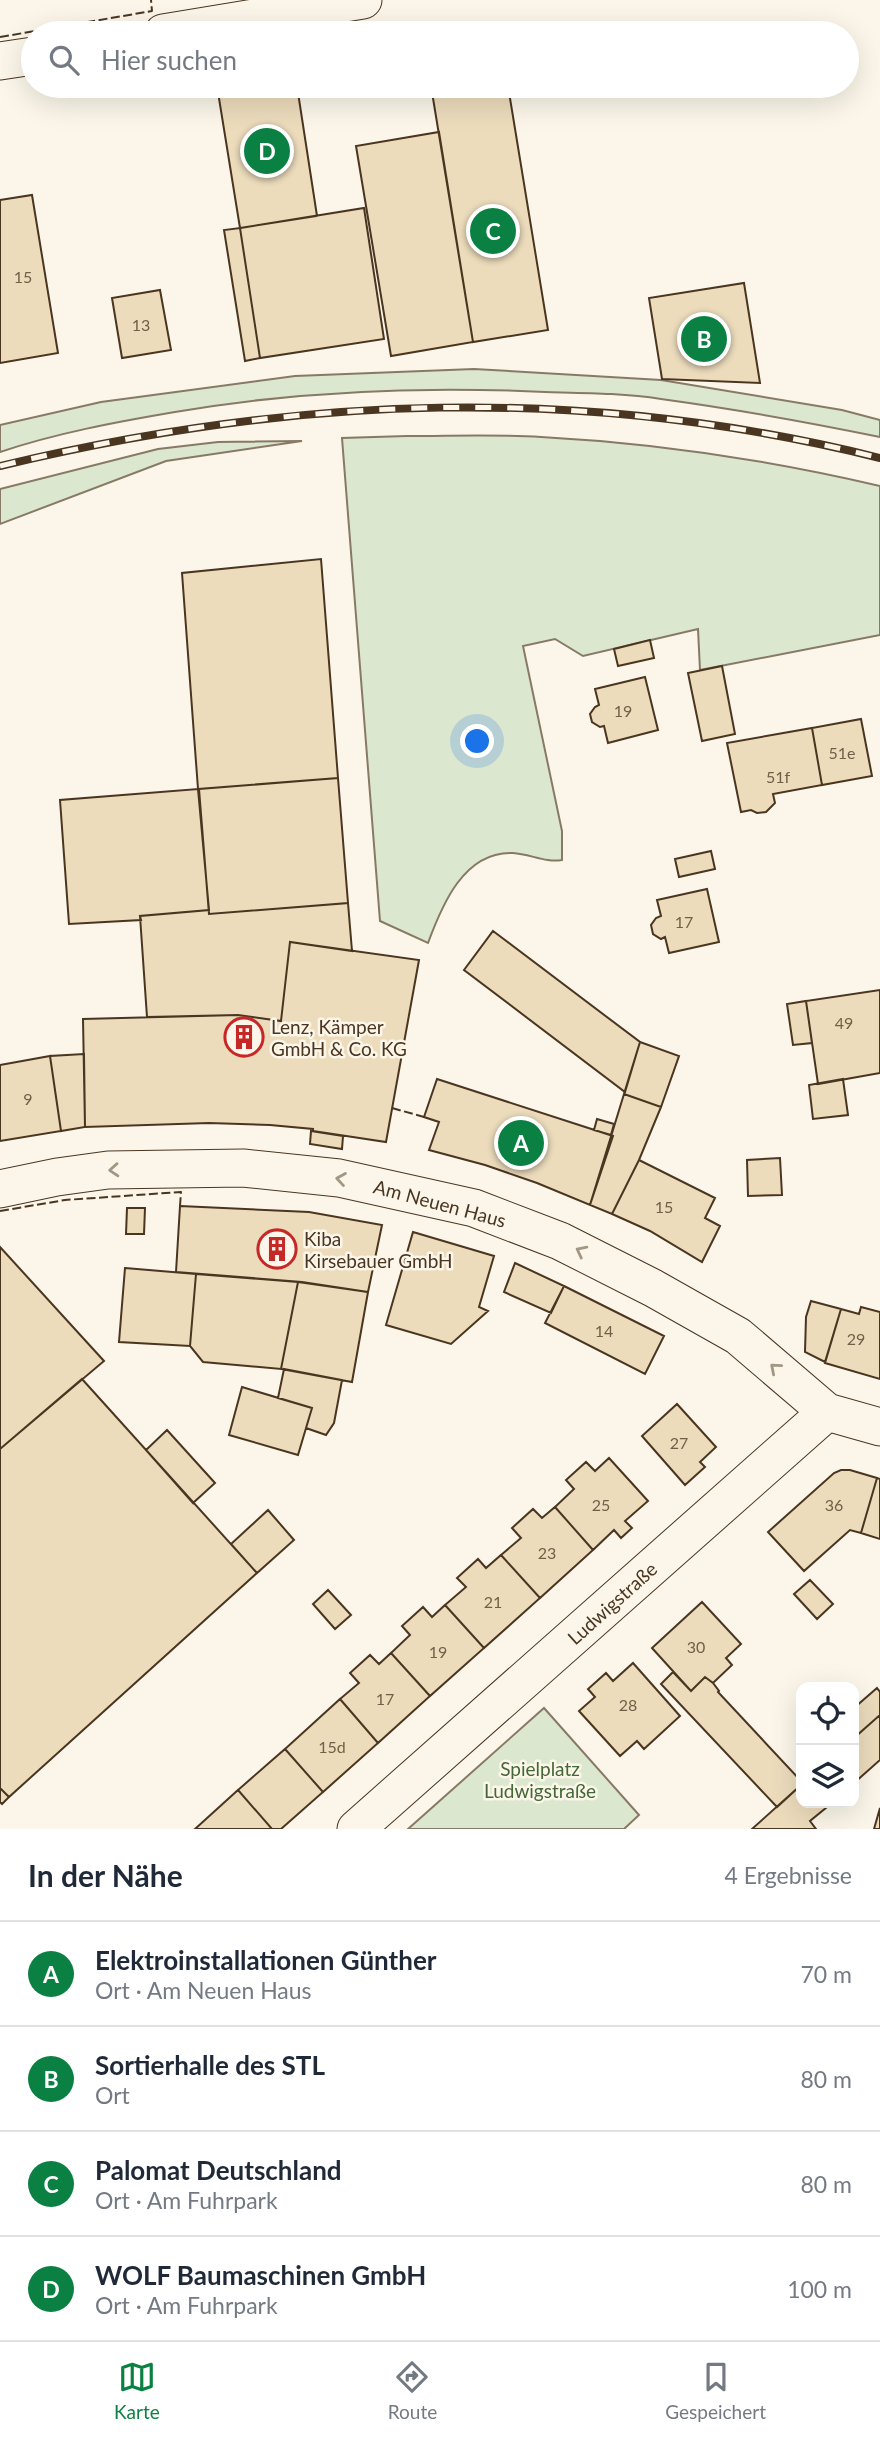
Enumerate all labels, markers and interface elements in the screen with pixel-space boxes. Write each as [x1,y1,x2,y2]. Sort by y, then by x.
search box [21,21,859,98]
icon: search [45,41,83,79]
text: Hier suchen [101,44,237,76]
pin: D [244,125,290,177]
pin: C [470,205,516,257]
house number: 15 [14,267,32,286]
pin: B [681,313,727,365]
house number: 13 [132,315,150,334]
house number: 19 [614,701,632,720]
your location [460,724,494,758]
house number: 51e [828,743,856,762]
house number: 51f [766,767,790,786]
house number: 17 [675,912,693,931]
house number: 49 [835,1013,853,1032]
place label: Lenz, Kämper GmbH & Co. KG [271,1015,407,1060]
building icon: Lenz, Kämper GmbH & Co. KG [223,1016,265,1058]
house number: 9 [23,1089,33,1108]
pin: A [498,1117,544,1169]
one-way arrow [108,1163,119,1178]
one-way arrow [335,1172,347,1187]
street label: Am Neuen Haus [371,1174,509,1232]
house number: 15 [655,1197,673,1216]
place label: Kiba Kirsebauer GmbH [304,1227,453,1272]
building icon: Kiba Kirsebauer GmbH [256,1228,298,1270]
one-way arrow [576,1246,588,1260]
house number: 14 [595,1321,613,1340]
house number: 29 [847,1329,865,1348]
one-way arrow [771,1364,784,1376]
house number: 27 [670,1433,688,1452]
house number: 25 [592,1495,610,1514]
house number: 36 [825,1495,843,1514]
house number: 23 [538,1543,556,1562]
street label: Ludwigstraße [563,1557,661,1649]
house number: 21 [484,1592,502,1611]
house number: 30 [687,1637,705,1656]
house number: 19 [429,1642,447,1661]
map controls [796,1682,859,1808]
button: locate [796,1682,859,1745]
house number: 17 [376,1689,394,1708]
house number: 28 [619,1695,637,1714]
house number: 15d [318,1737,346,1756]
button: layers [796,1745,859,1808]
park label: Spielplatz Ludwigstraße [484,1757,596,1802]
text: In der Nähe [28,1857,183,1893]
text: 4 Ergebnisse [724,1861,852,1889]
text: Elektroinstallationen Günther [95,1944,437,1976]
text: A [43,1960,59,1988]
text: 70 m [801,1960,852,1988]
text: Ort · Am Neuen Haus [95,1976,312,2004]
text: Sortierhalle des STL [95,2049,325,2081]
text: B [43,2065,59,2093]
text: 80 m [801,2065,852,2093]
text: Ort [95,2081,130,2109]
text: Palomat Deutschland [95,2154,342,2186]
text: C [43,2170,59,2198]
text: 80 m [801,2170,852,2198]
text: Ort · Am Fuhrpark [95,2186,278,2214]
text: WOLF Baumaschinen GmbH [95,2259,426,2291]
text: D [42,2275,60,2303]
text: 100 m [787,2275,852,2303]
text: Ort · Am Fuhrpark [95,2291,278,2319]
tab: Karte [114,2358,160,2423]
tab: Route [388,2358,437,2423]
tab: Gespeichert [665,2358,766,2423]

